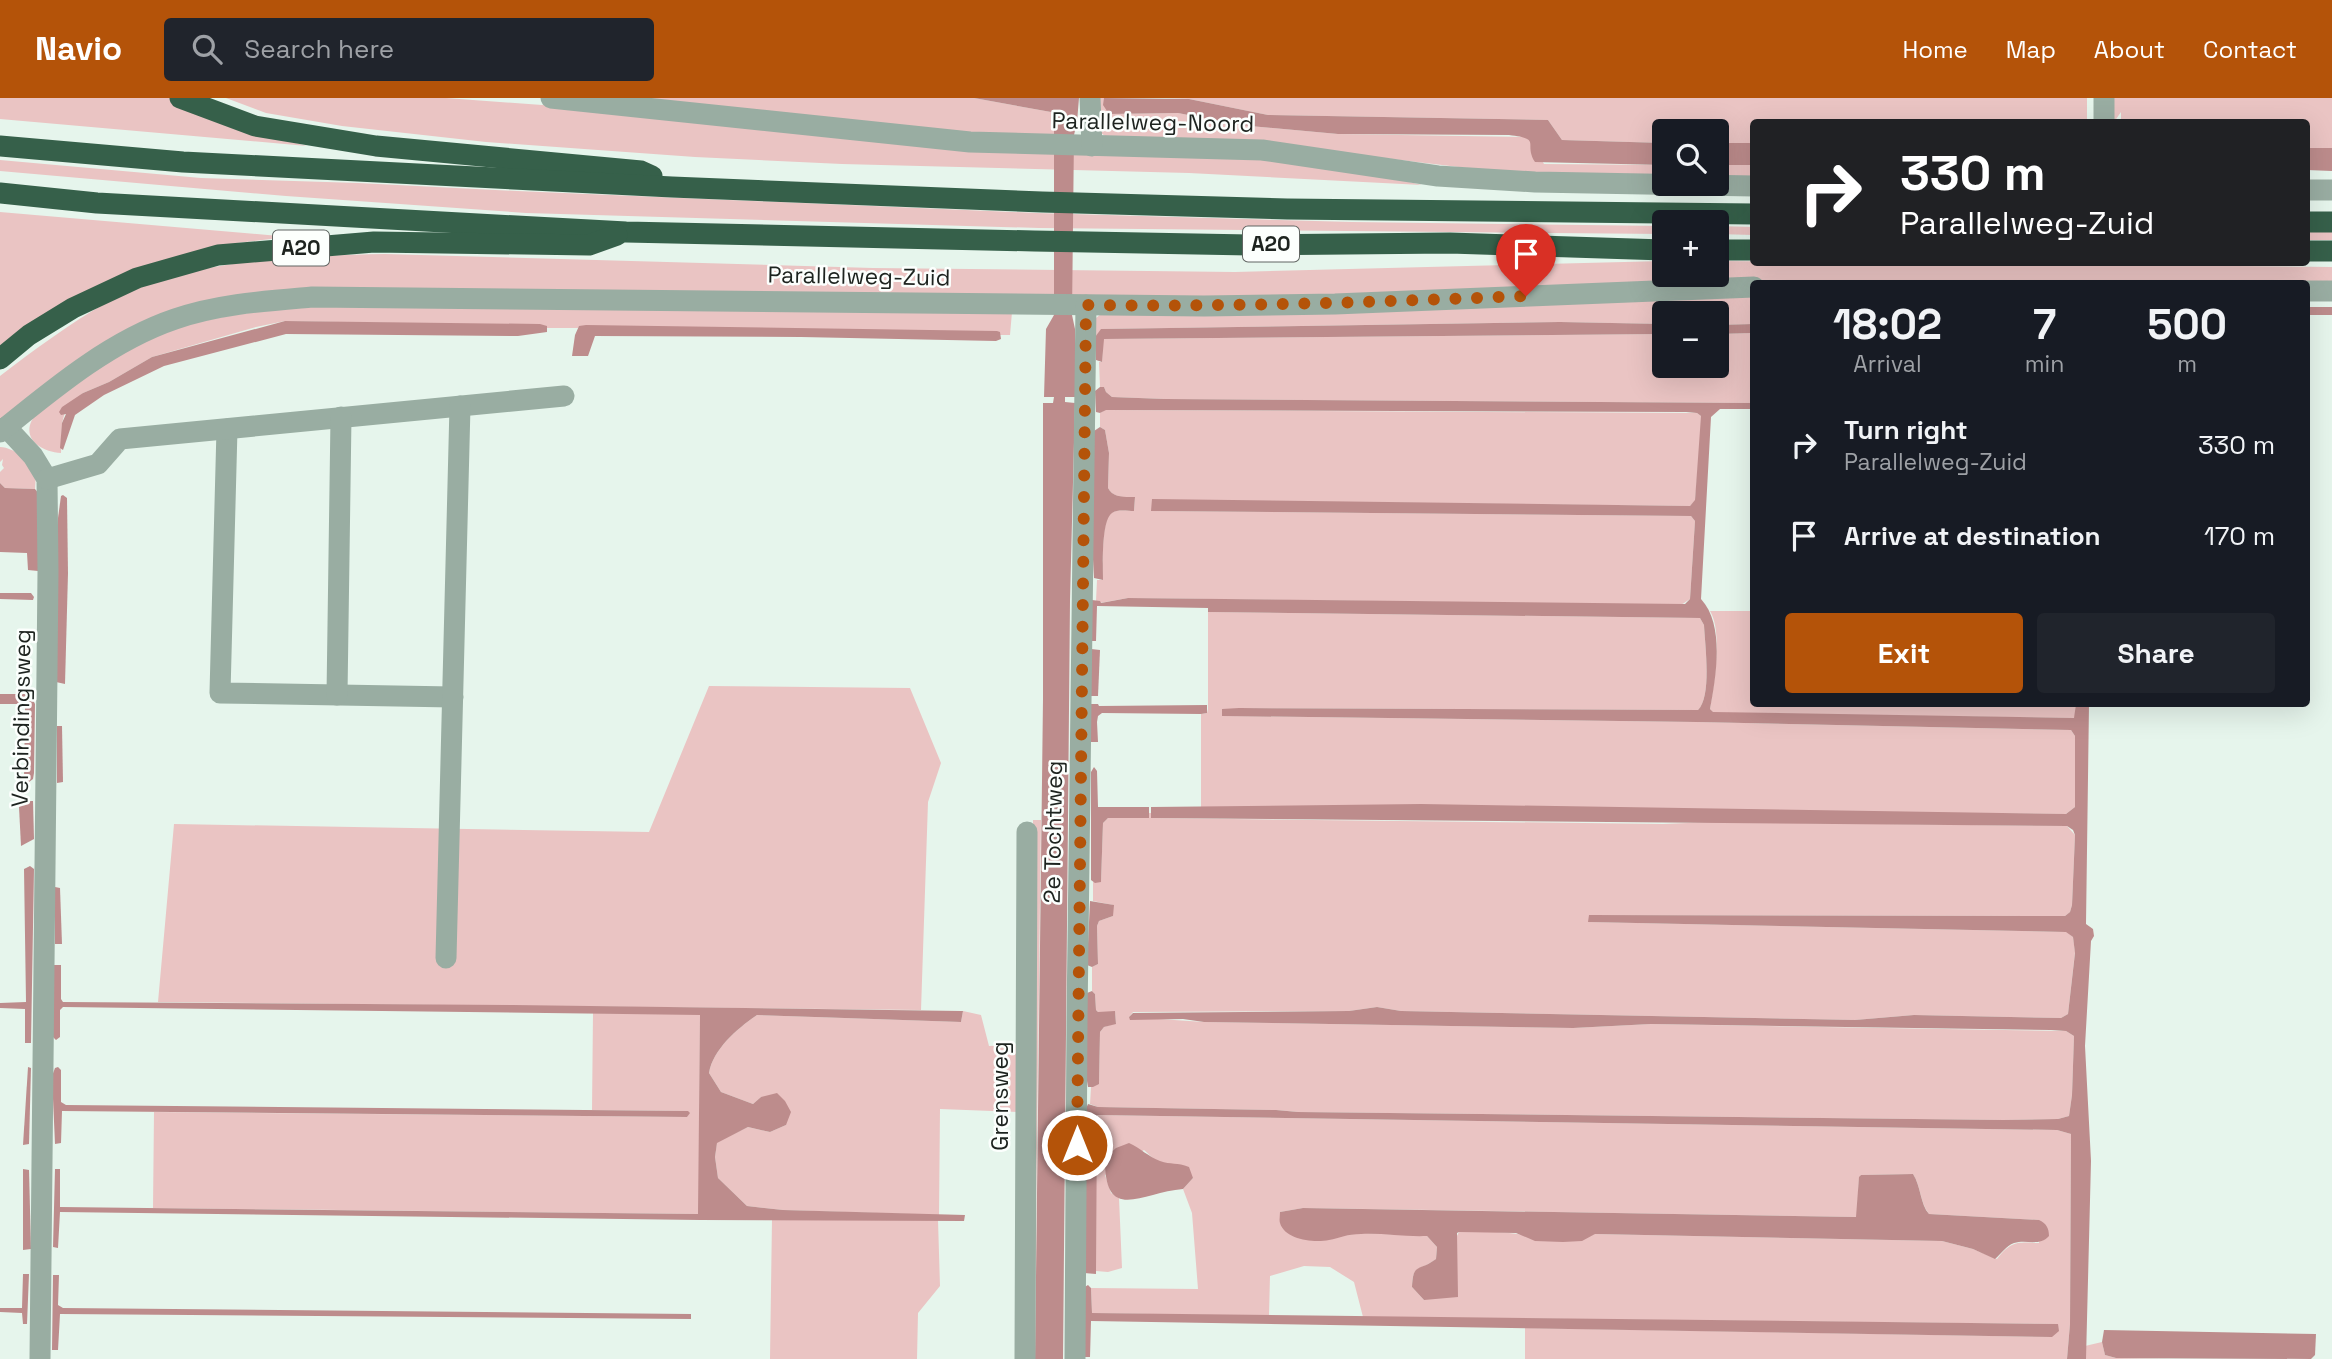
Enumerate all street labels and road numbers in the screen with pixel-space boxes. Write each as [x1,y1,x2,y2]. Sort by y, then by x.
street label: Parallelweg-Noord [1051,105,1255,139]
road number: A20 [1243,226,1299,262]
road number: A20 [273,230,329,266]
street label: Parallelweg-Zuid [767,259,951,293]
street label: Verbindingsweg [4,629,38,807]
street label: 2e Tochtweg [1037,760,1069,904]
street label: Grensweg [985,1041,1015,1151]

